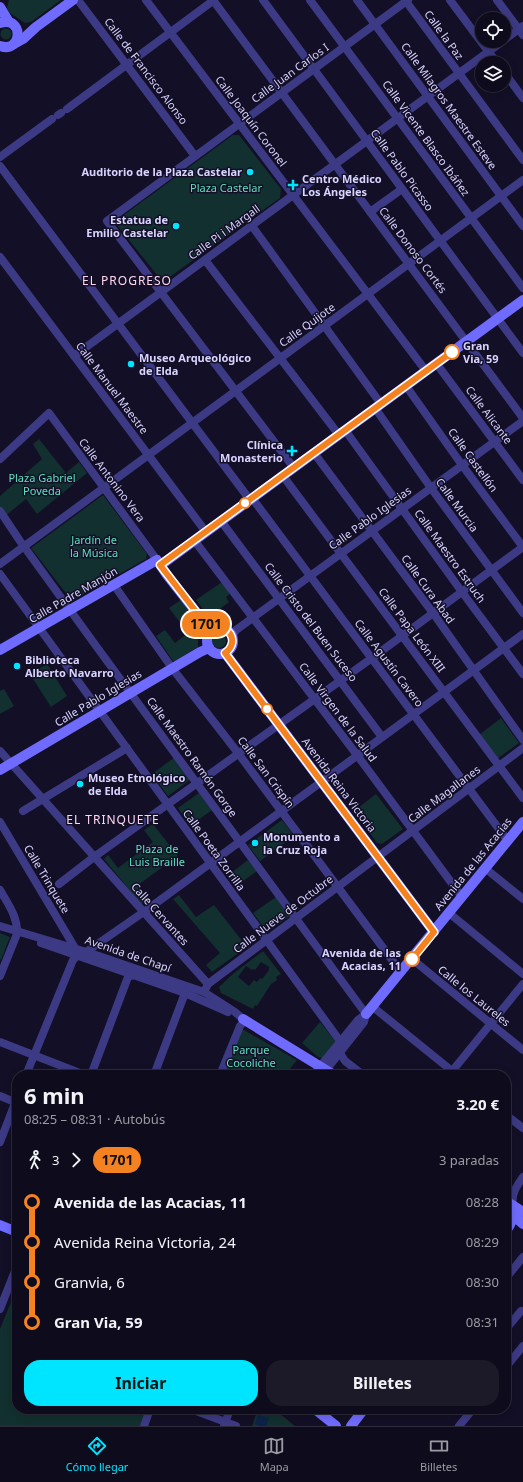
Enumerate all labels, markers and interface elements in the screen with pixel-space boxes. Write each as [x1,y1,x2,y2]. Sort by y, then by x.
street label: Calle la Paz [421,7,467,62]
map controls [475,12,511,92]
button: locate [475,12,511,48]
street label: Calle de Francisco Alonso [101,14,192,127]
street label: Calle Juan Carlos I [248,39,332,106]
street label: Calle Milagros Maestre Esteve [398,39,501,172]
button: layers [475,56,511,92]
street label: Calle Joaquín Coronel [212,72,291,169]
street label: Calle Vicente Blasco Ibáñez [379,77,473,199]
street label: Calle Pablo Picasso [368,126,437,214]
place label: Auditorio de la Plaza Castelar [81,164,242,179]
marker: Auditorio de la Plaza Castelar [245,167,255,177]
place label: Centro Médico Los Ángeles [302,171,382,199]
marker: Centro Médico Los Ángeles [287,179,299,191]
park label: Plaza Castelar [190,180,262,195]
street label: Calle Pi i Margall [185,201,263,263]
street label: Calle Donoso Cortés [376,204,451,296]
place label: Estatua de Emilio Castelar [86,212,168,240]
marker: Estatua de Emilio Castelar [171,221,181,231]
district label: EL PROGRESO [82,272,172,289]
street label: Calle Quijote [276,299,338,350]
place label: Gran Via, 59 [463,338,499,366]
street label: Calle Manuel Maestre [73,339,152,437]
marker: Gran Via, 59 [444,344,460,360]
place label: Museo Arqueológico de Elda [139,350,251,378]
marker: Museo Arqueológico de Elda [126,359,136,369]
street label: Calle Alicante [463,383,516,447]
street label: Calle Castellón [445,425,502,495]
street label: Calle Antonino Vera [76,435,149,525]
place label: Clínica Monasterio [220,437,283,465]
marker: Clínica Monasterio [286,445,298,457]
park label: Plaza Gabriel Poveda [8,470,76,498]
street label: Calle Murcia [433,475,482,535]
street label: Calle Pablo Iglesias [325,482,414,553]
unlabelled marker [239,497,251,509]
street label: Calle Maestro Estruch [411,506,489,605]
park label: Jardín de la Música [70,532,118,560]
street label: Calle Cura Abad [398,551,458,626]
street label: Calle Cristo del Buen Suceso [262,559,361,685]
street label: Calle Padre Manjón [26,563,120,626]
street label: Calle Papa León XIII [376,584,449,675]
line badge: 1701 [178,611,234,637]
text: 1701 [190,614,222,633]
street label: Calle Agustín Cavero [351,616,428,710]
place label: Biblioteca Alberto Navarro [25,652,114,680]
street label: Calle Virgen de la Salud [296,659,381,764]
marker: Biblioteca Alberto Navarro [12,661,22,671]
street label: Calle Pablo Iglesias [51,666,144,729]
street label: Calle Maestro Ramón Gorge [144,694,241,820]
unlabelled marker [261,703,273,715]
street label: Calle San Crispín [235,733,298,810]
street label: Avenida Reina Victoria [299,734,380,835]
street label: Calle Magallanes [404,761,483,826]
place label: Museo Etnológico de Elda [88,770,185,798]
marker: Museo Etnológico de Elda [75,779,85,789]
street label: Calle Poeta Zorrilla [180,806,249,893]
district label: EL TRINQUETE [66,811,160,828]
street label: Avenida de las Acacias [431,814,515,913]
place label: Monumento a la Cruz Roja [263,829,340,857]
marker: Monumento a la Cruz Roja [250,838,260,848]
park label: Plaza de Luis Braille [129,841,185,869]
street label: Calle Trinquete [21,842,74,916]
street label: Calle Nueve de Octubre [230,871,336,956]
street label: Calle Cervantes [128,879,193,948]
street label: Avenida de Chapí [83,932,174,976]
place label: Avenida de las Acacias, 11 [322,945,401,973]
marker: Avenida de las Acacias, 11 [404,951,420,967]
street label: Calle los Laureles [435,962,514,1029]
park label: Parque Cocoliche [226,1042,276,1070]
text: 6 min [24,1080,85,1110]
text: 3.20 € [457,1094,499,1114]
text: 08:25 – 08:31 · Autobús [24,1110,165,1128]
icon: walk [24,1149,46,1171]
icon: forward [65,1149,87,1171]
text: 1701 [101,1150,133,1169]
text: 3 [52,1151,59,1169]
text: 3 paradas [439,1151,499,1169]
text: Avenida de las Acacias, 11 [54,1192,247,1212]
text: 08:28 [466,1193,499,1211]
text: Avenida Reina Victoria, 24 [54,1232,236,1252]
text: 08:29 [466,1233,499,1251]
text: Granvia, 6 [54,1272,125,1292]
text: 08:30 [466,1273,499,1291]
text: Gran Via, 59 [54,1312,142,1332]
text: 08:31 [466,1313,499,1331]
button: Iniciar [24,1360,258,1406]
button: Billetes [266,1360,499,1406]
tab: Cómo llegar [66,1435,128,1474]
tab: Mapa [260,1435,289,1474]
tab: Billetes [420,1435,457,1474]

